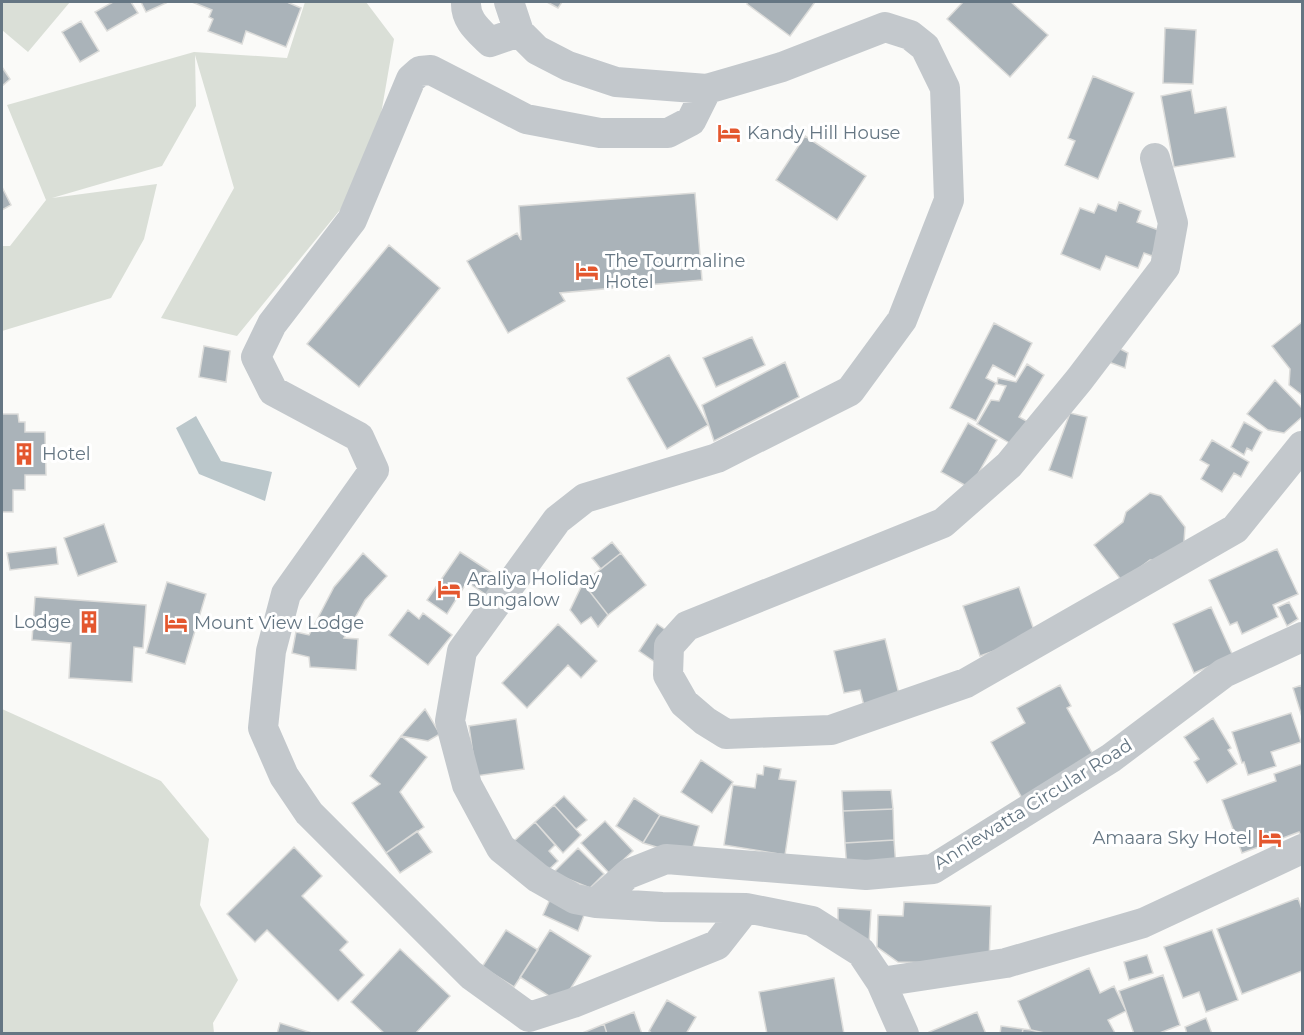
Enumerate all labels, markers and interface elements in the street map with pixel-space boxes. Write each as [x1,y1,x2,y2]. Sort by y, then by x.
hotel icon: Kandy Hill House [716,120,742,146]
place label: Kandy Hill House [747,122,901,144]
place label: The Tourmaline Hotel [605,250,745,293]
hotel icon: The Tourmaline Hotel [574,258,600,284]
building icon: Hotel [11,441,37,467]
place label: Hotel [42,443,91,465]
place label: Araliya Holiday Bungalow [467,568,599,611]
hotel icon: Araliya Holiday Bungalow [436,576,462,602]
building icon: Lodge [76,609,102,635]
hotel icon: Mount View Lodge [163,610,189,636]
place label: Lodge [14,611,71,633]
place label: Mount View Lodge [194,612,364,634]
street label: Anniewatta Circular Road [930,734,1136,874]
hotel icon: Amaara Sky Hotel [1257,825,1283,851]
place label: Amaara Sky Hotel [1092,827,1252,849]

